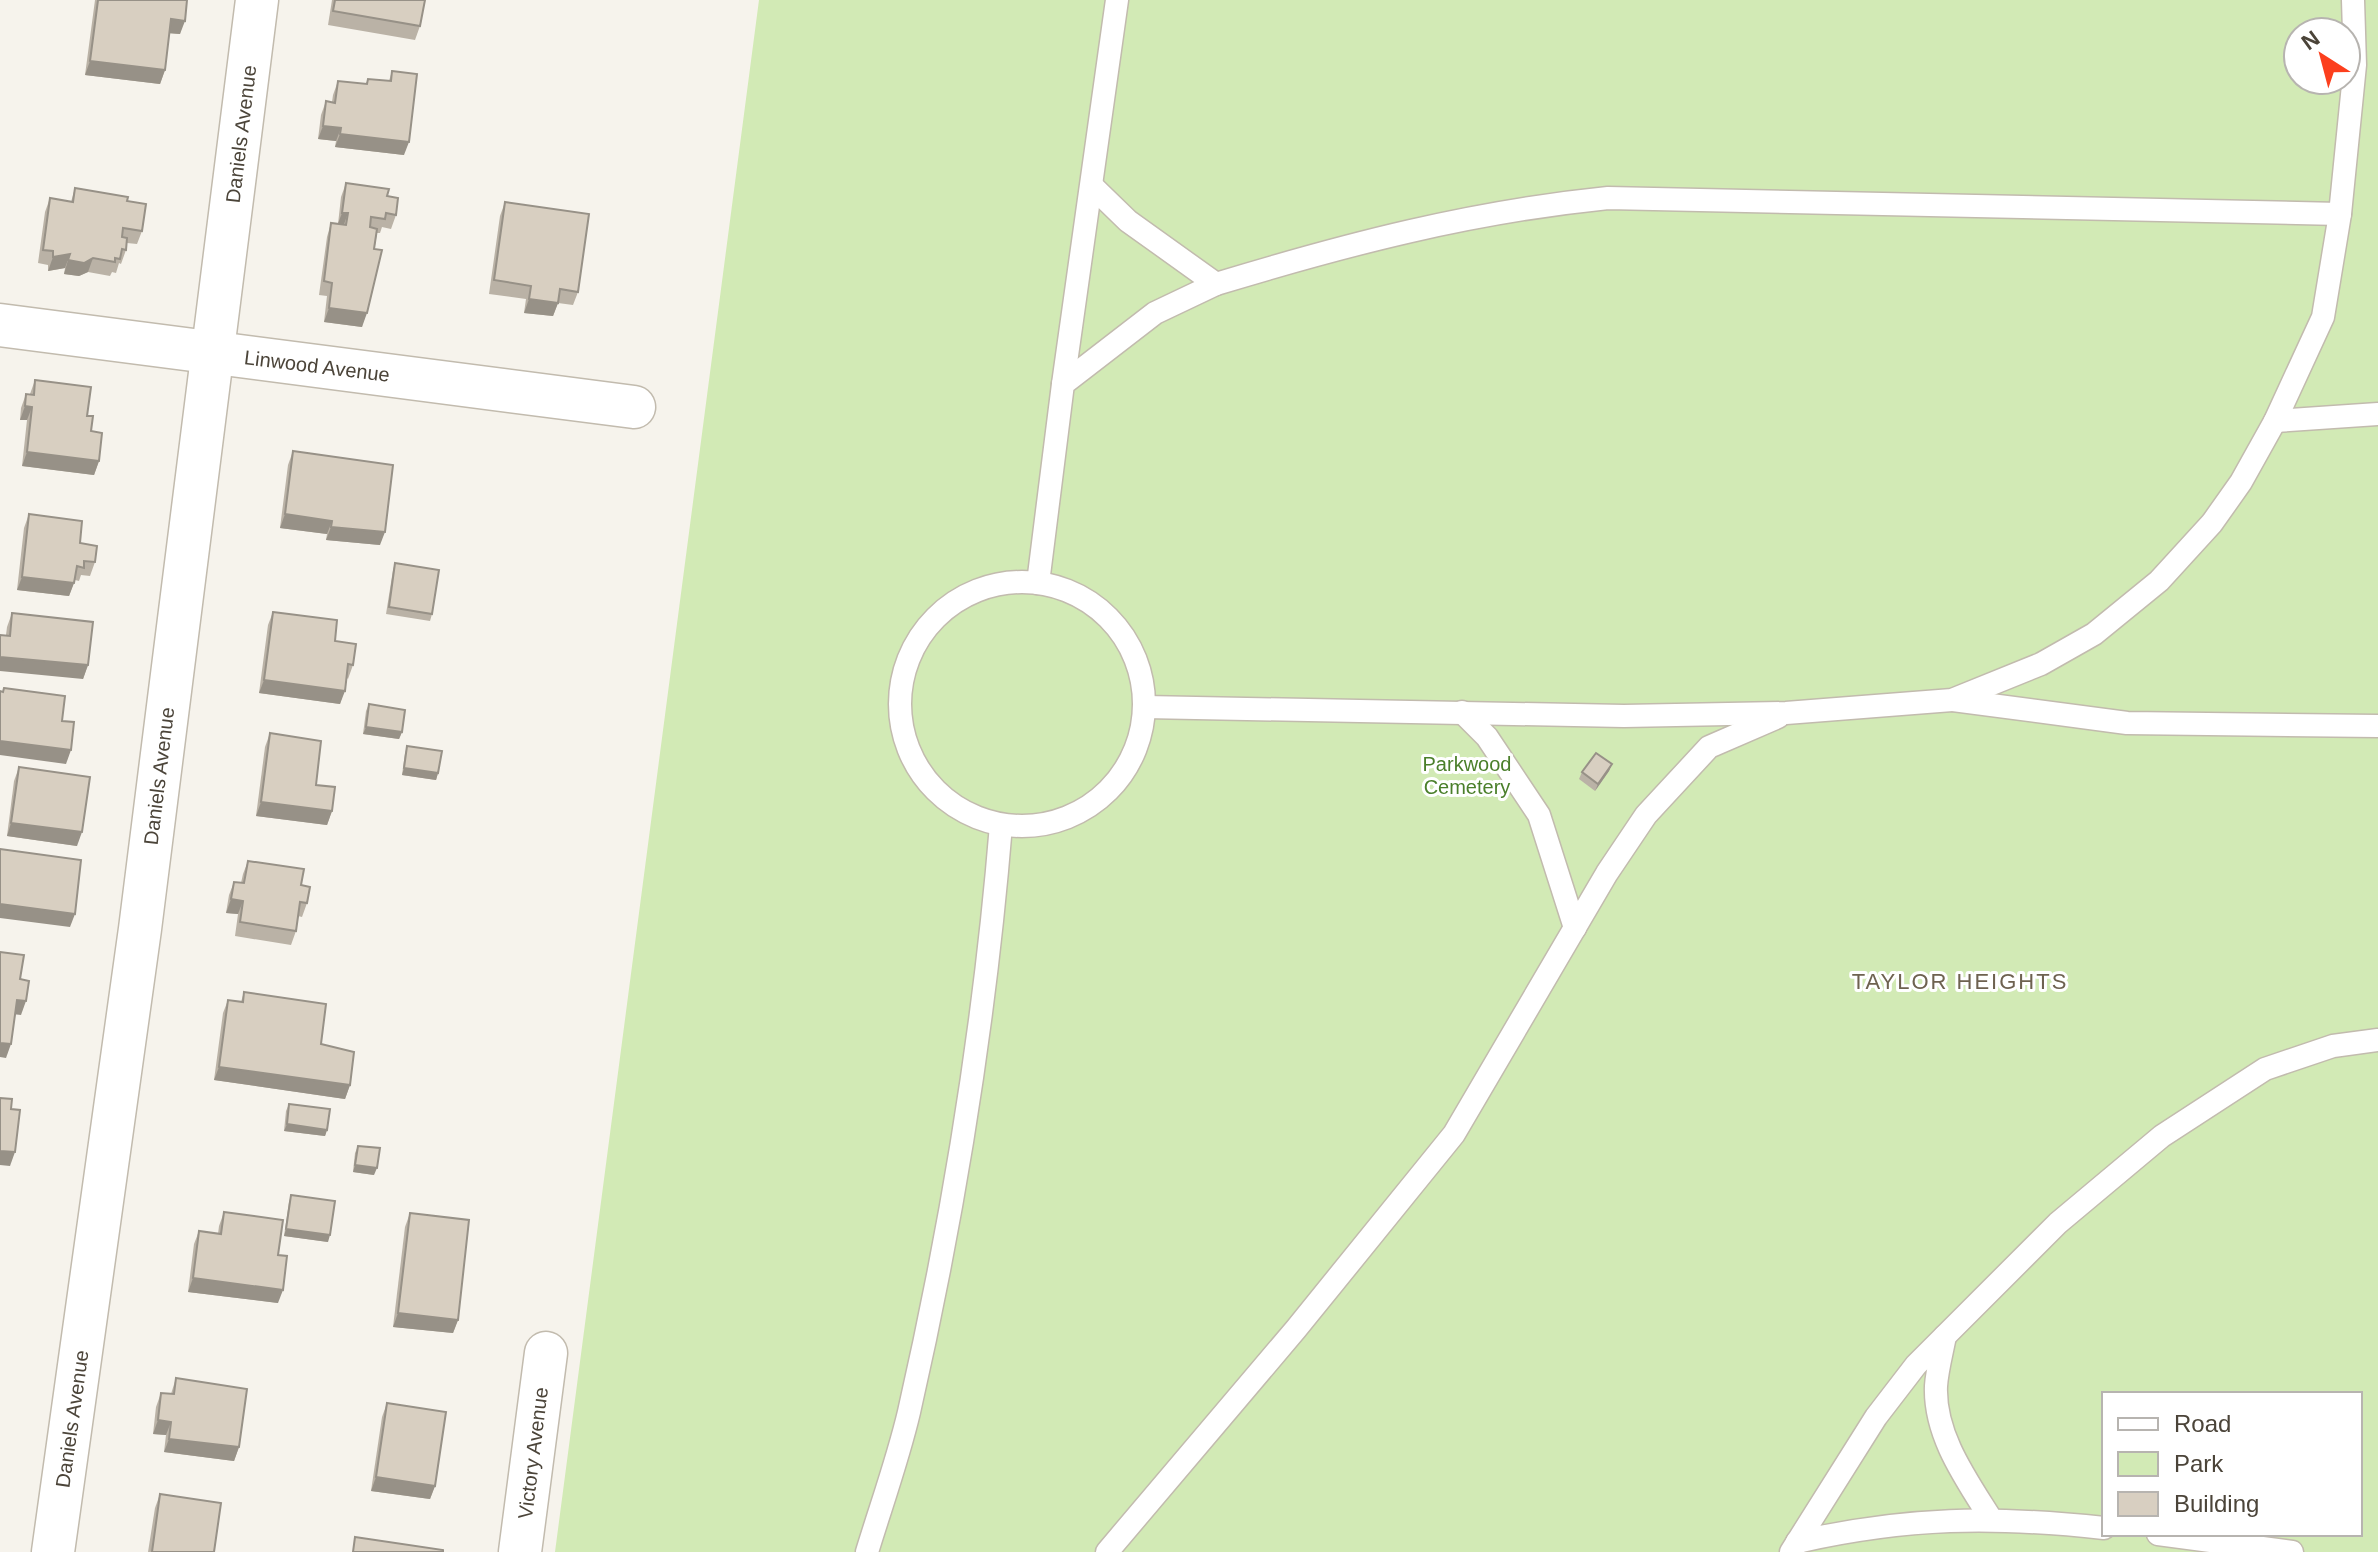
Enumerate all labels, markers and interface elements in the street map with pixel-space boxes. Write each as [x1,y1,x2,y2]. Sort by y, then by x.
north arrow [2282,16,2362,96]
text: N [2297,25,2324,55]
street label: Daniels Avenue [222,64,260,204]
street label: Linwood Avenue [243,346,391,386]
street label: Daniels Avenue [140,706,178,846]
park label: Parkwood Cemetery [1423,753,1511,798]
district label: TAYLOR HEIGHTS [1852,969,2068,994]
street label: Daniels Avenue [51,1349,93,1489]
street label: Victory Avenue [514,1386,552,1520]
legend [2102,1392,2362,1536]
text: Road [2174,1410,2231,1437]
text: Park [2174,1450,2224,1477]
text: Building [2174,1490,2259,1517]

